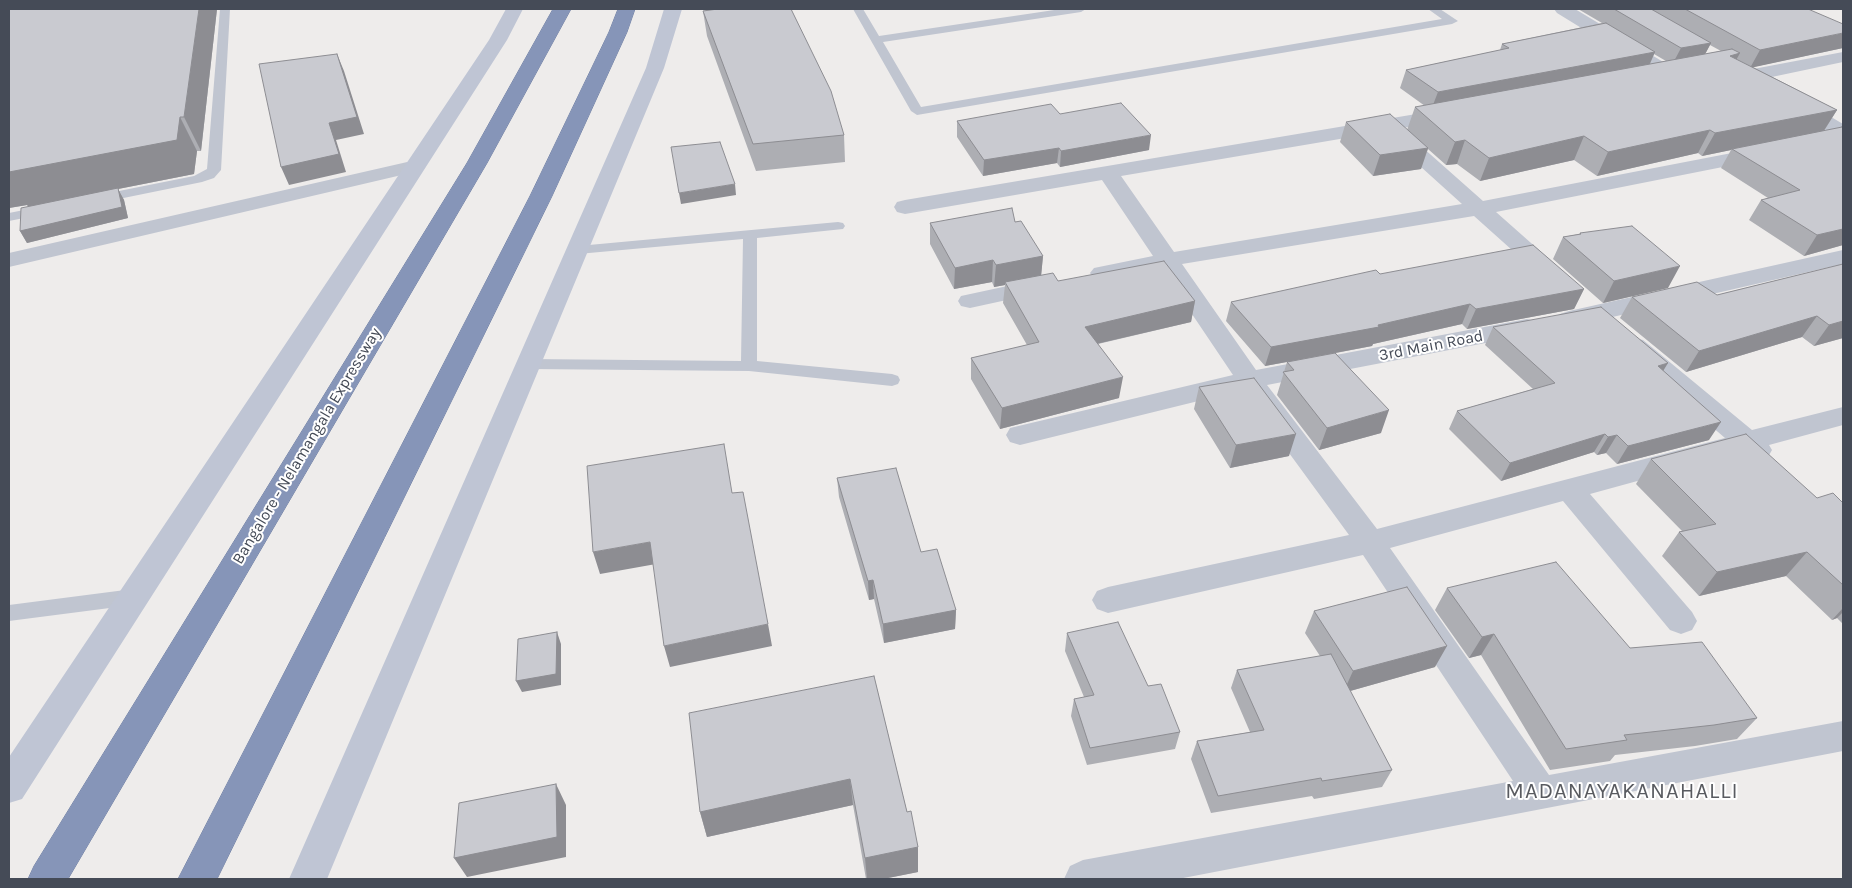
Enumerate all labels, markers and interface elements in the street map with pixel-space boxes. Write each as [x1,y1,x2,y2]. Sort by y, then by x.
street label: Bangalore - Nelamangala Expressway [229,324,385,568]
street label: 3rd Main Road [1377,326,1485,366]
district label: MADANAYAKANAHALLI [1503,779,1741,805]

